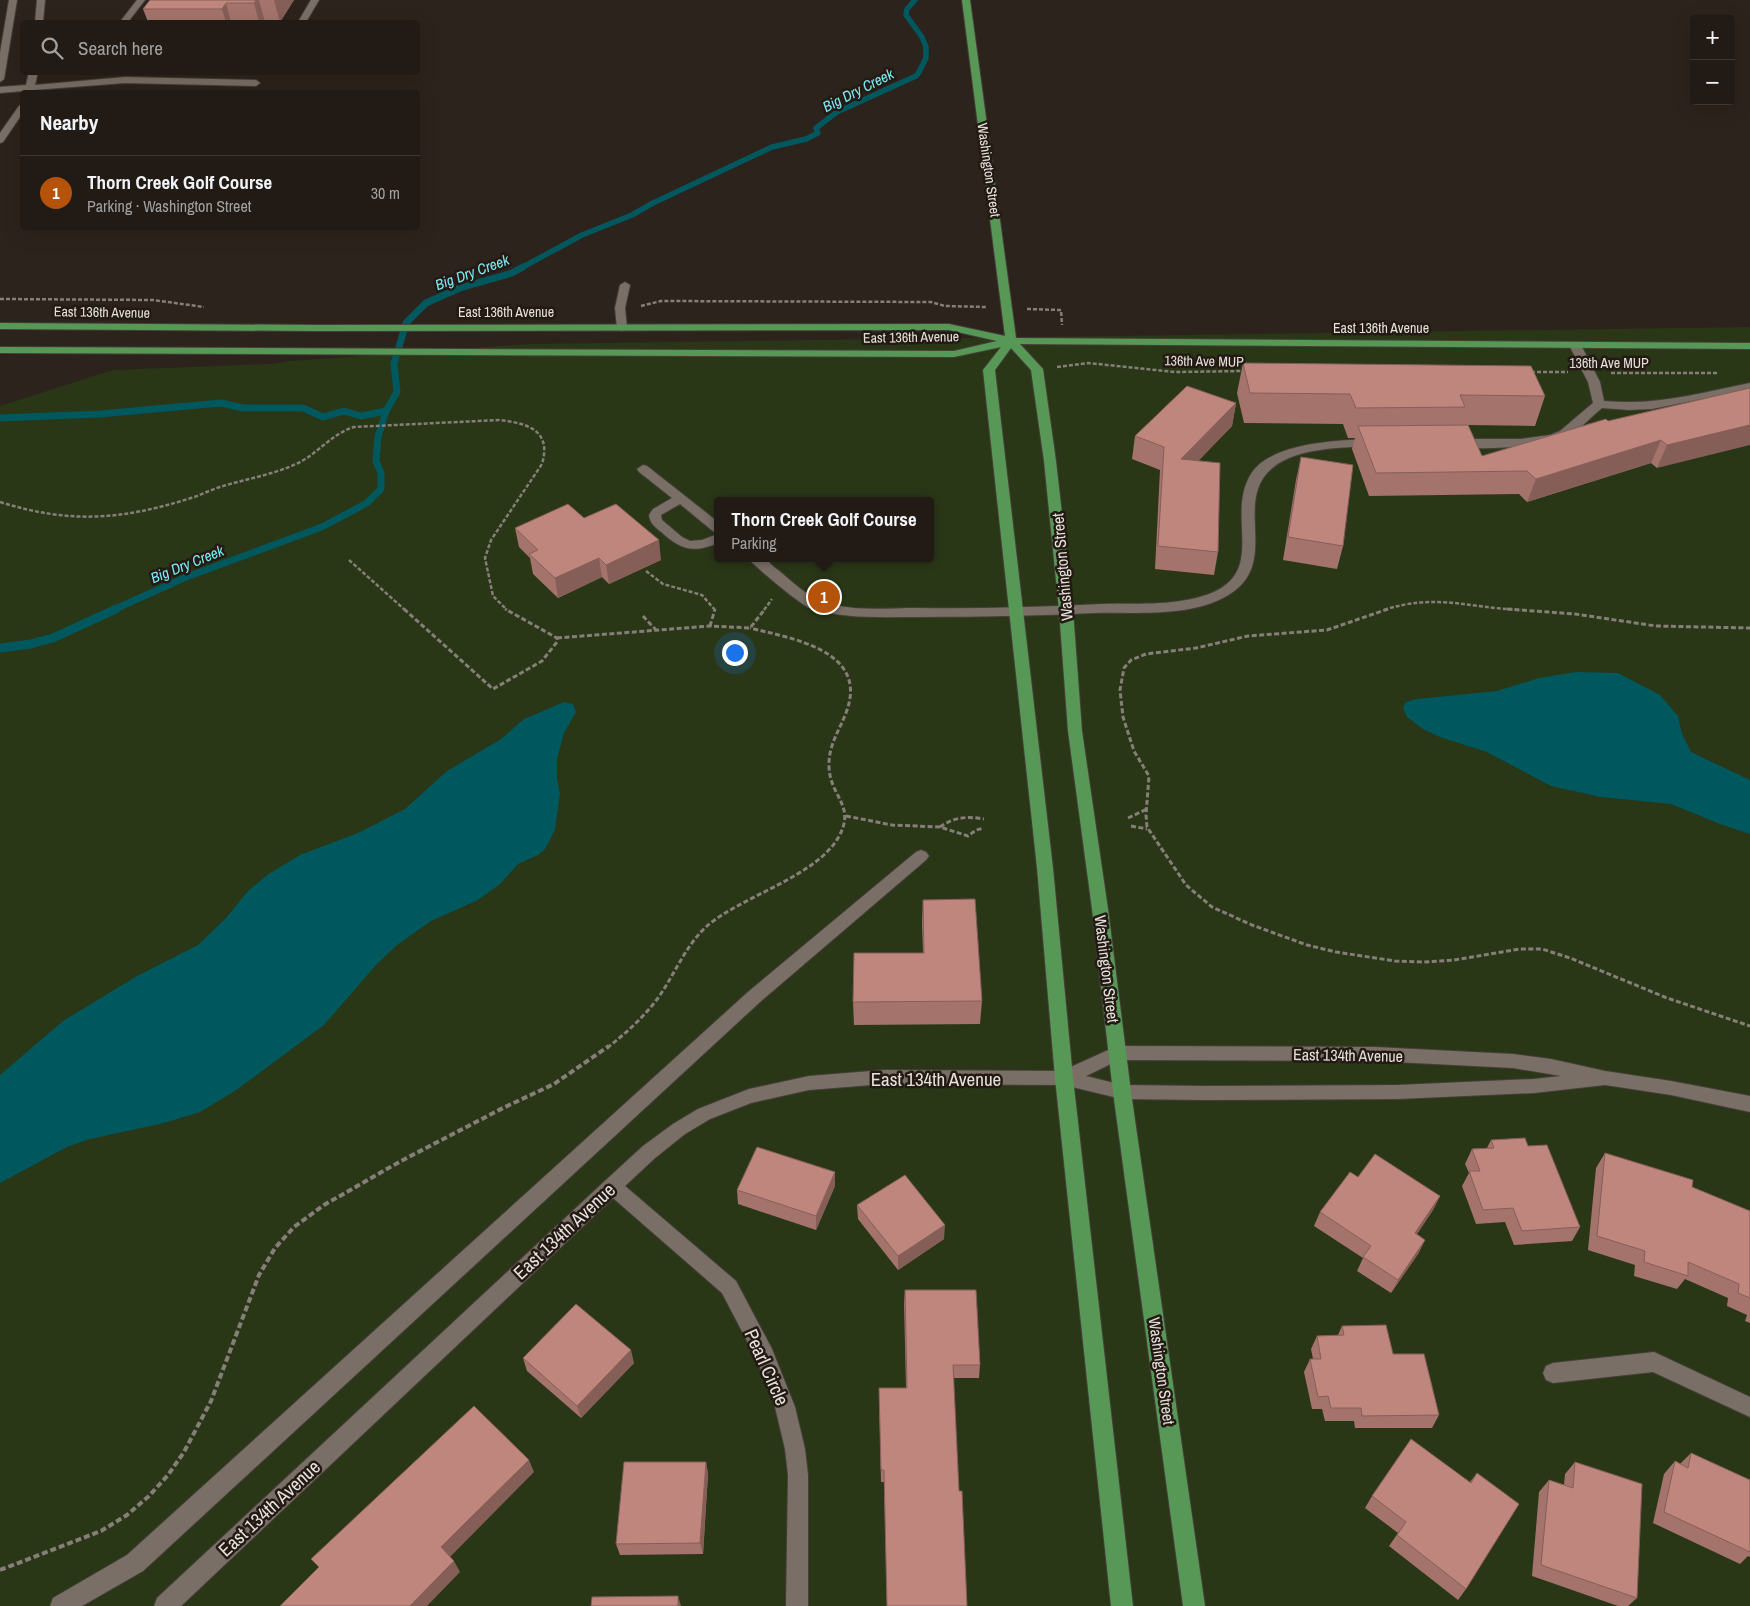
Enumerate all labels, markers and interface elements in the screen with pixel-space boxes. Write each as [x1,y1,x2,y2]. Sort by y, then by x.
map controls [1690,15,1735,105]
button: + [1690,15,1735,60]
search box [20,20,420,75]
icon: search [38,34,66,62]
text: Search here [78,35,163,61]
button: − [1690,60,1735,105]
water label: Big Dry Creek [819,63,898,117]
text: Nearby [40,108,98,137]
street label: Washington Street [973,122,1005,218]
text: Thorn Creek Golf Course [87,169,272,195]
text: 1 [52,182,60,204]
text: 30 m [371,182,400,204]
text: Parking · Washington Street [87,195,251,217]
water label: Big Dry Creek [432,249,513,295]
street label: East 136th Avenue [54,302,150,322]
street label: East 136th Avenue [458,303,554,321]
street label: East 136th Avenue [1333,319,1429,337]
street label: East 136th Avenue [863,327,959,347]
street label: 136th Ave MUP [1164,351,1244,371]
street label: 136th Ave MUP [1569,354,1649,372]
popup [714,497,934,562]
text: Thorn Creek Golf Course [731,506,917,532]
street label: Washington Street [1046,512,1078,622]
text: Parking [731,532,777,554]
water label: Big Dry Creek [147,539,228,588]
pin: 1 [808,578,840,616]
your location [722,640,748,666]
street label: Washington Street [1089,914,1125,1024]
street label: East 134th Avenue [1293,1043,1403,1067]
street label: East 134th Avenue [871,1066,1001,1092]
street label: East 134th Avenue [507,1177,621,1285]
street label: Washington Street [1144,1316,1180,1426]
street label: Pearl Circle [739,1325,795,1409]
street label: East 134th Avenue [212,1454,326,1562]

